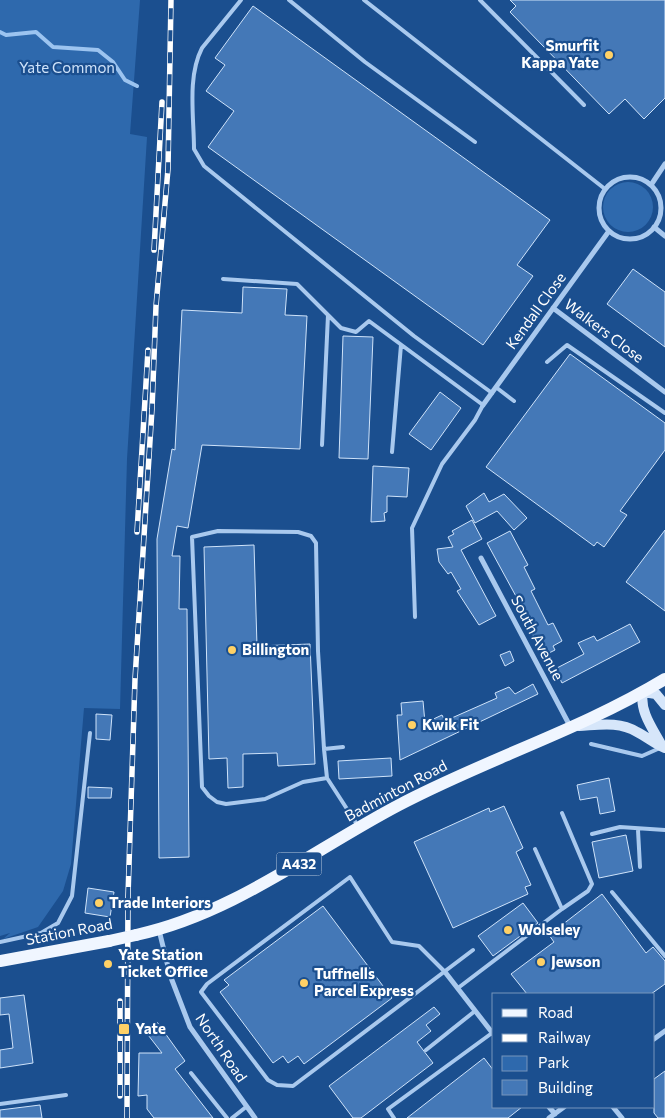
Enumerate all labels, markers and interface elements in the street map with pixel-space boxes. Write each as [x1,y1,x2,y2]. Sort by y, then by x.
place label: Smurfit Kappa Yate [521,36,599,71]
marker: Smurfit Kappa Yate [603,49,615,61]
park label: Yate Common [19,58,115,76]
street label: Kendall Close [501,268,569,352]
street label: Walkers Close [561,294,648,366]
street label: South Avenue [508,592,568,683]
place label: Billington [242,640,309,658]
marker: Billington [226,644,238,656]
place label: Kwik Fit [422,715,479,733]
marker: Kwik Fit [406,719,418,731]
street label: Badminton Road [341,756,450,825]
road number: A432 [276,852,322,876]
place label: Trade Interiors [109,893,211,911]
marker: Trade Interiors [93,897,105,909]
street label: Station Road [24,914,114,948]
place label: Wolseley [518,920,581,938]
marker: Wolseley [502,924,514,936]
place label: Yate Station Ticket Office [118,945,208,980]
place label: Jewson [551,952,600,970]
marker: Jewson [535,956,547,968]
marker: Yate Station Ticket Office [102,958,114,970]
place label: Tuffnells Parcel Express [314,964,414,999]
marker: Tuffnells Parcel Express [298,977,310,989]
legend [492,993,655,1108]
text: Road [538,1003,573,1021]
street label: North Road [192,1010,251,1085]
place label: Yate [135,1019,166,1037]
marker: Yate [117,1022,131,1036]
text: Railway [538,1028,591,1046]
text: Park [538,1053,569,1071]
text: Building [538,1078,593,1096]

